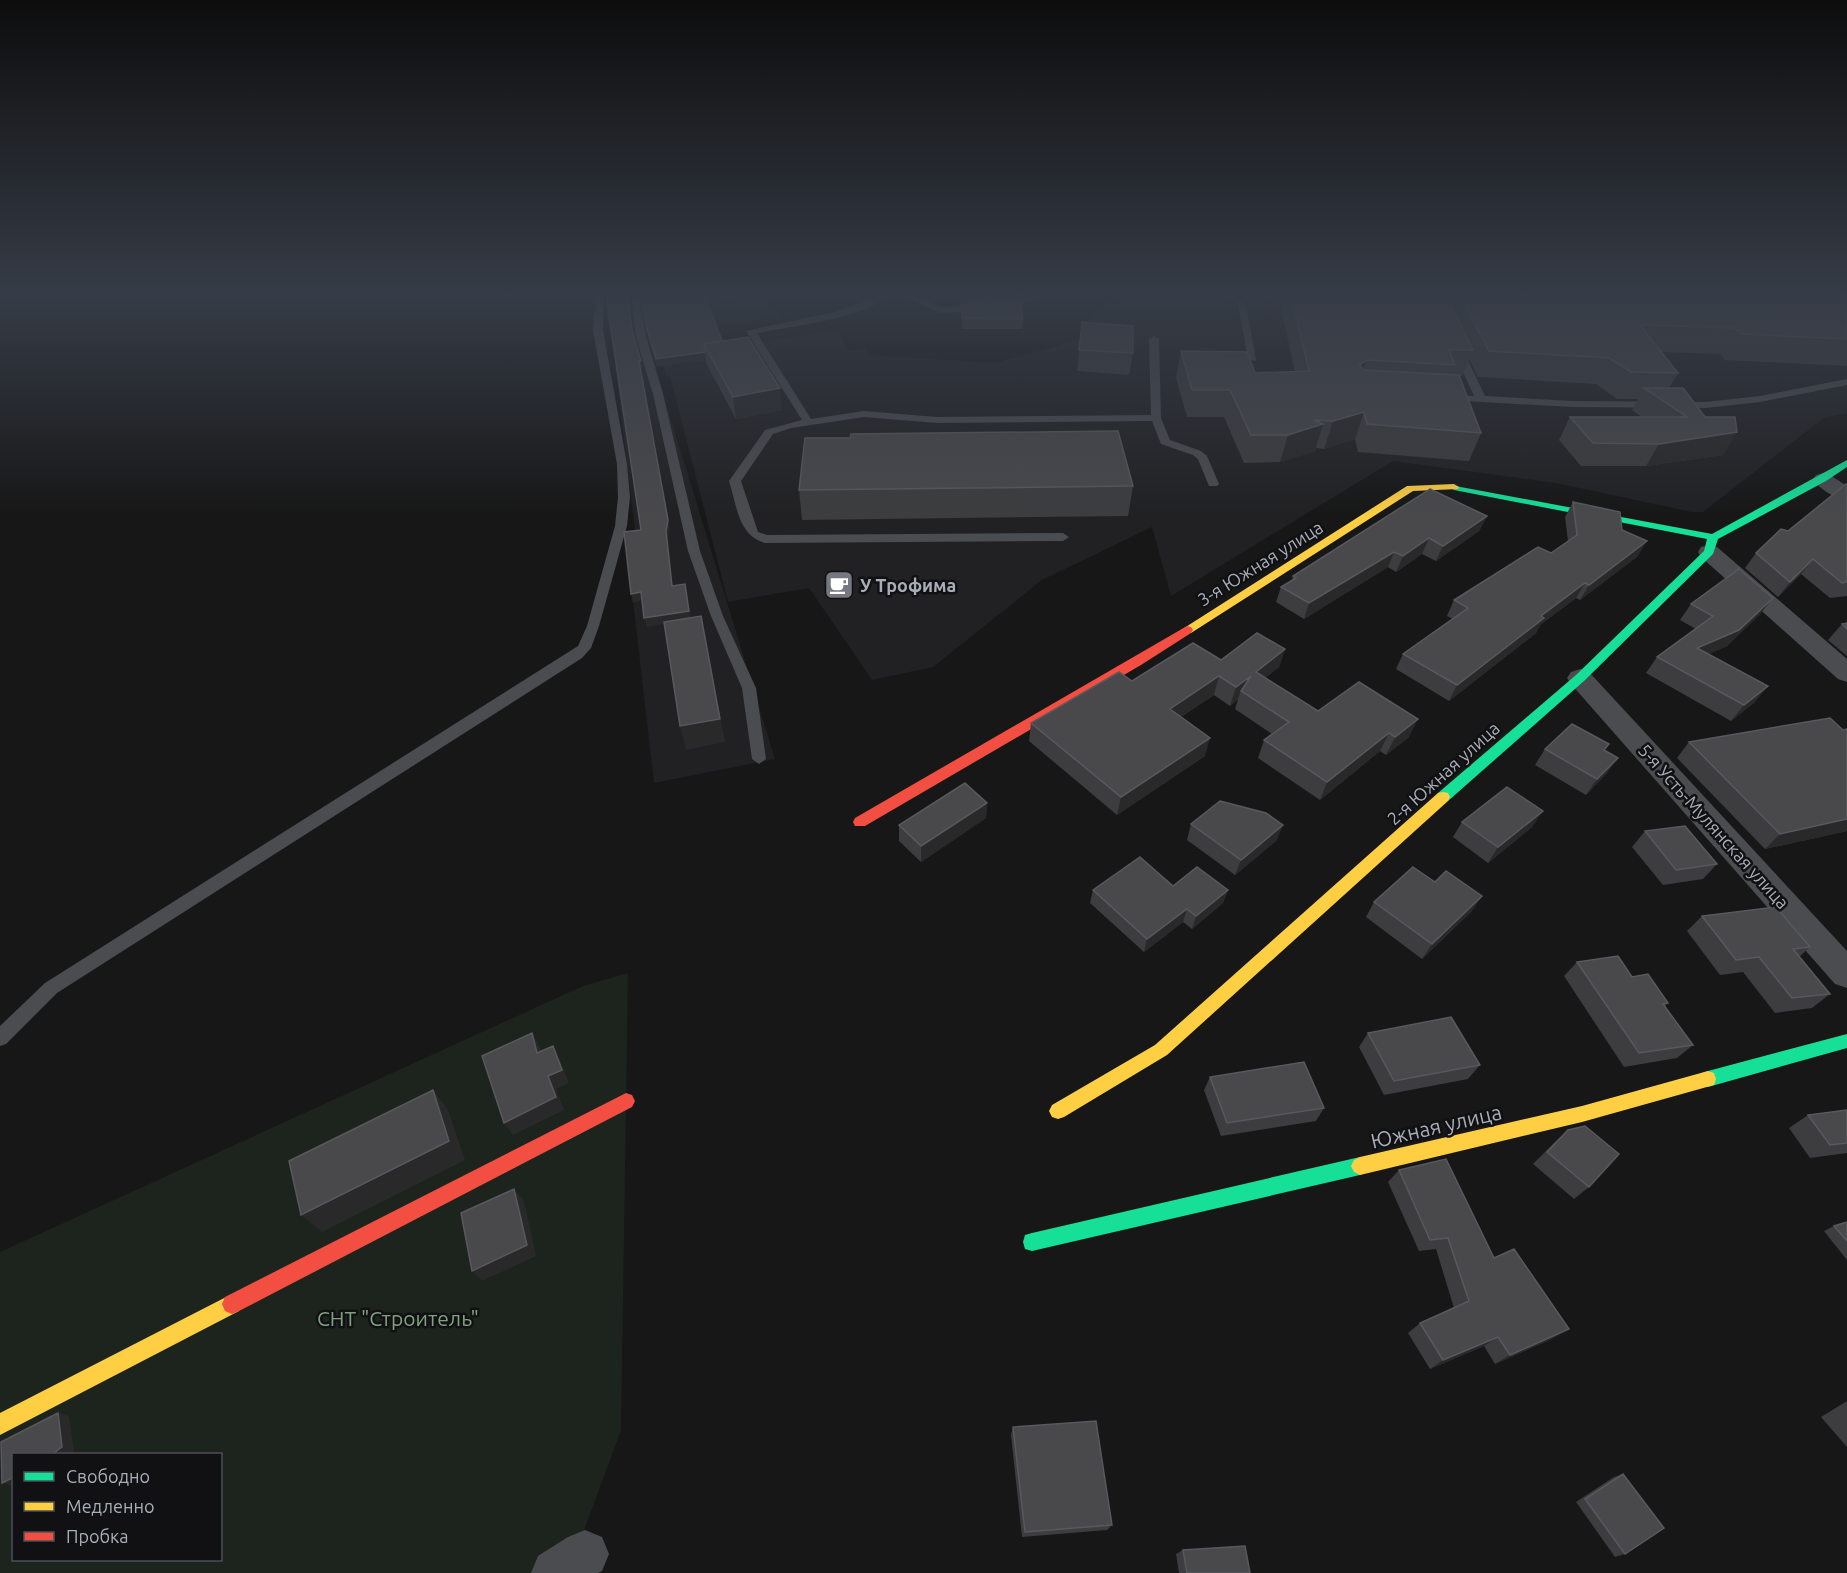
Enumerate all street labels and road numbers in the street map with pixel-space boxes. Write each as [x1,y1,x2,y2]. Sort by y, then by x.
street label: 3-я Южная улица [1194,516,1326,610]
street label: 2-я Южная улица [1383,717,1503,829]
street label: 5-я Усть-Мулянская улица [1635,740,1793,912]
street label: Южная улица [1368,1099,1504,1153]

